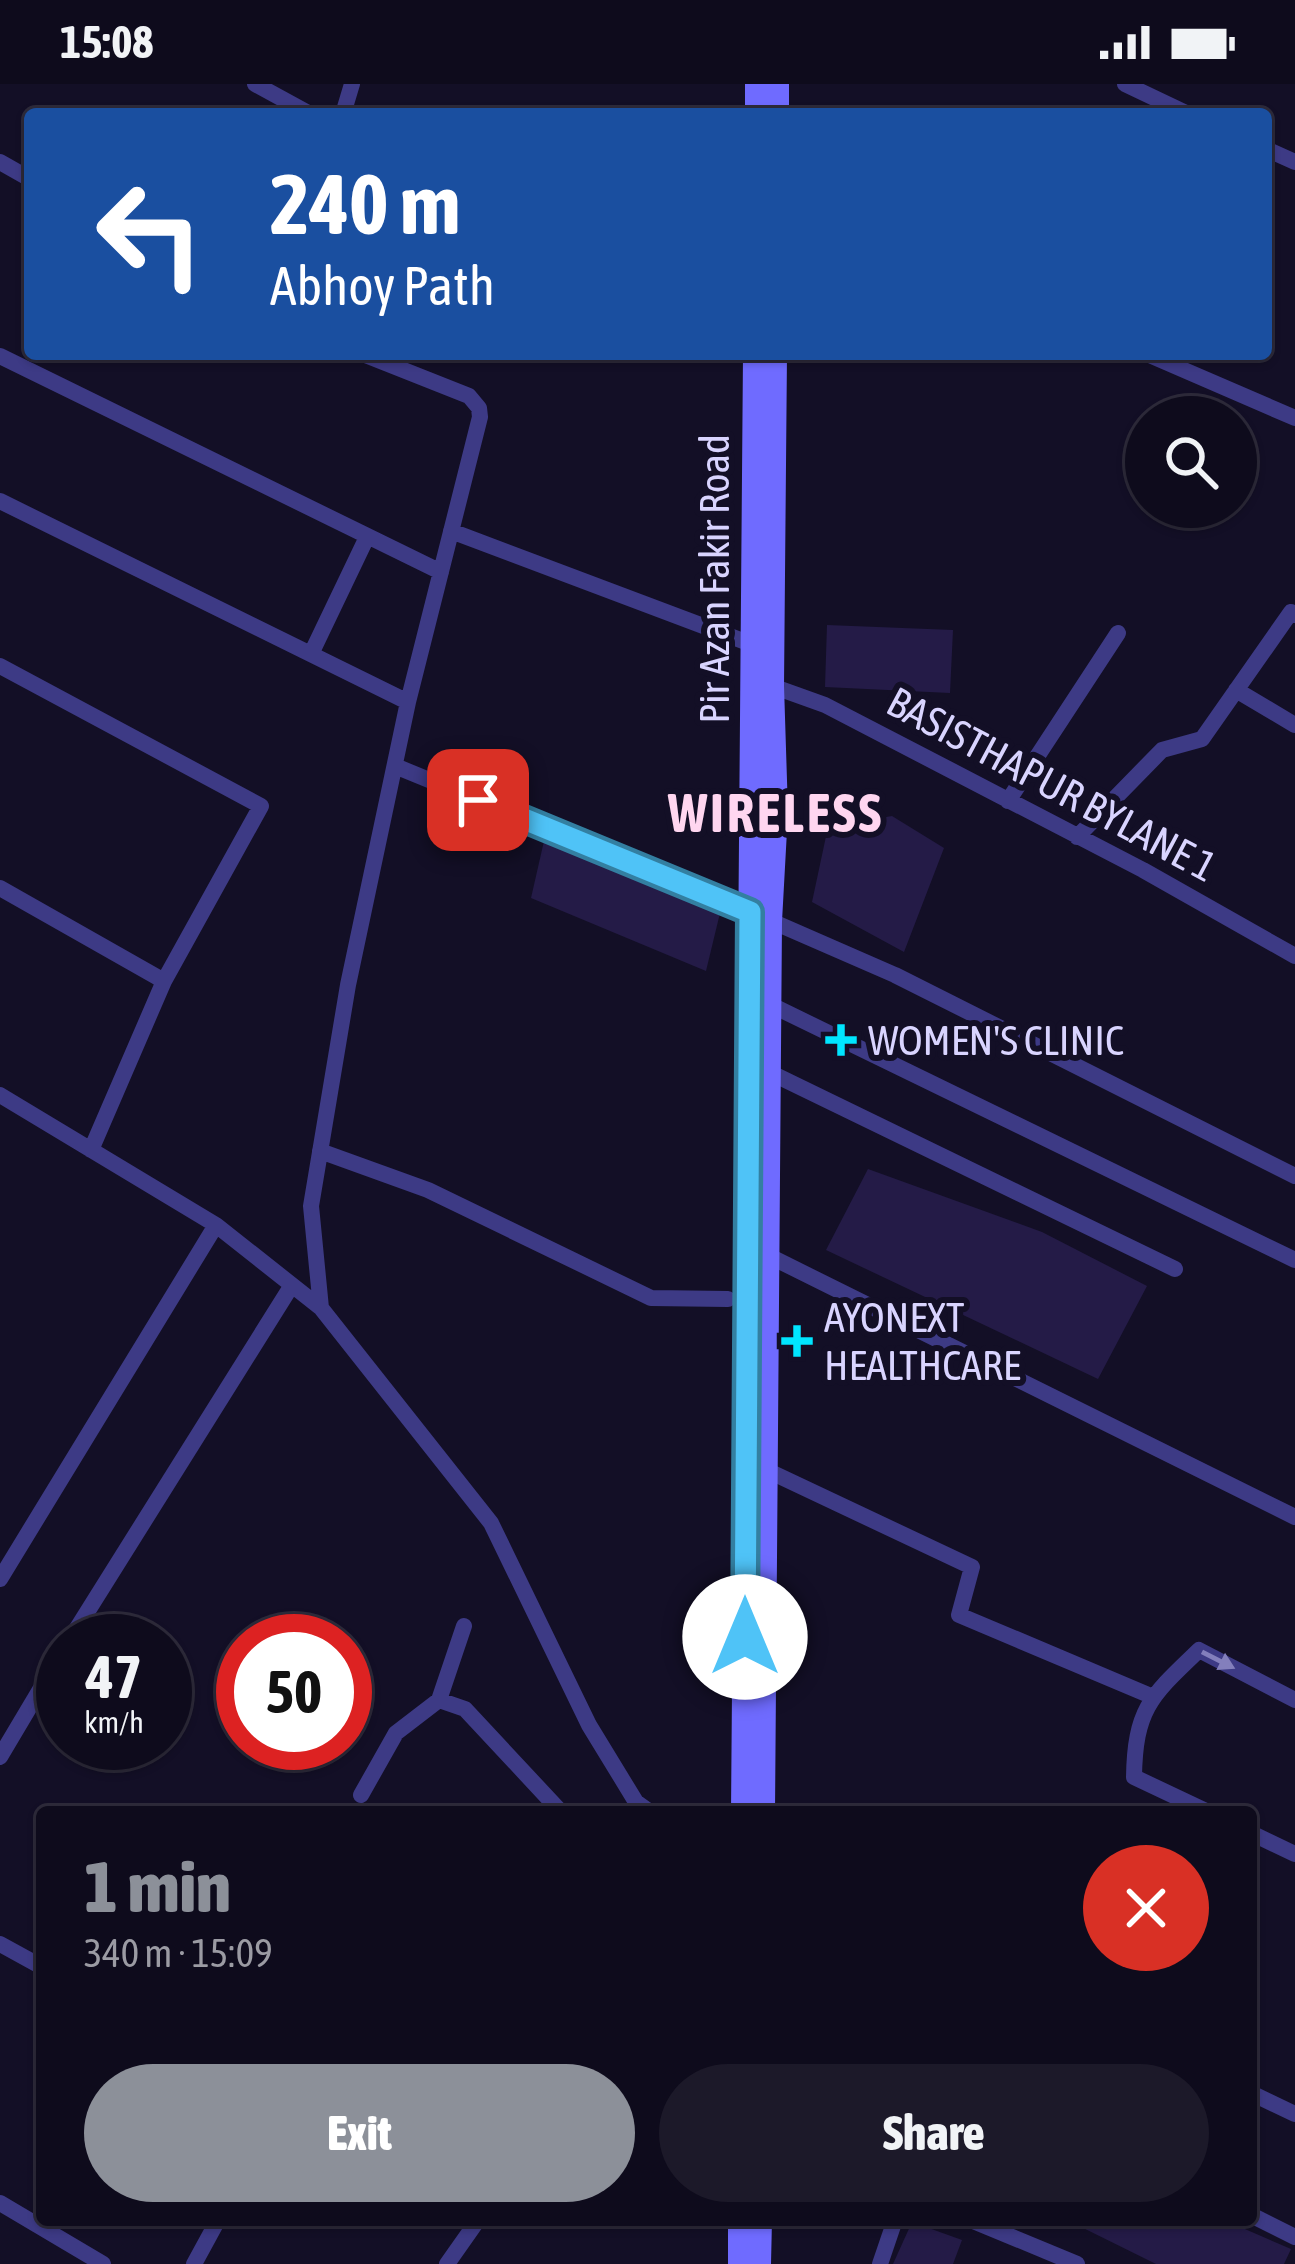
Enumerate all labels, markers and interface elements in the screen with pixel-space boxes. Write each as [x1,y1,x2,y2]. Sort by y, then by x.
text: 15:08 [60,16,154,68]
icon: left [72,156,228,312]
text: 240 m [270,156,460,252]
text: Abhoy Path [270,255,495,316]
map controls [1125,396,1257,528]
button: search [1125,396,1257,528]
street label: Pir Azan Fakir Road [690,434,738,724]
street label: BASISTHAPUR BYLANE 1 [879,677,1225,891]
pin [427,749,529,851]
icon: arrive [445,767,511,833]
district label: WIRELESS [667,782,884,843]
place label: WOMEN'S CLINIC [868,1016,1124,1064]
marker: WOMEN'S CLINIC [825,1024,857,1056]
place label: AYONEXT HEALTHCARE [824,1293,1021,1389]
marker: AYONEXT HEALTHCARE [781,1325,813,1357]
position arrow [682,1574,808,1700]
speed limit sign: 50 [216,1614,372,1770]
text: 47 [86,1642,142,1711]
one-way arrow [1200,1649,1235,1669]
text: km/h [84,1705,144,1739]
text: 1 min [84,1845,231,1927]
button: close [1083,1845,1209,1971]
text: 340 m · 15:09 [84,1931,273,1975]
button: Exit [84,2064,635,2202]
button: Share [659,2064,1209,2202]

